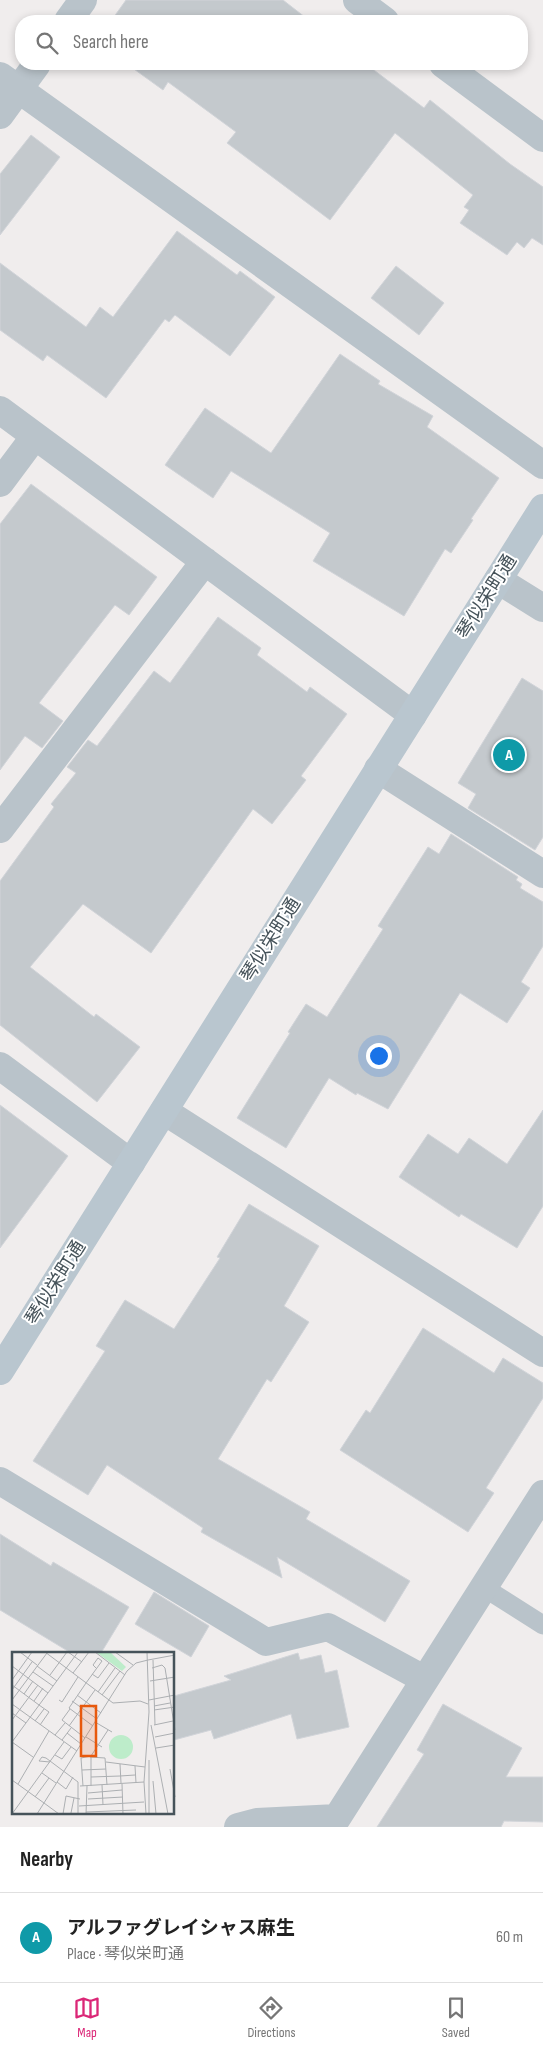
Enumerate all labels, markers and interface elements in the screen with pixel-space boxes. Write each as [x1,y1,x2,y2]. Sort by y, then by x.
search box [15,15,528,70]
icon: search [33,29,61,57]
text: Search here [73,31,149,54]
street label: 琴似栄町通 [452,551,522,643]
pin: A [493,736,525,774]
street label: 琴似栄町通 [236,894,306,986]
your location [366,1043,392,1069]
street label: 琴似栄町通 [21,1237,91,1329]
inset map [12,1652,175,1814]
text: Nearby [20,1847,73,1872]
text: アルファグレイシャス麻生 [67,1917,295,1940]
text: A [32,1928,40,1947]
text: 60 m [496,1928,523,1947]
text: Place · 琴似栄町通 [67,1945,184,1964]
tab: Map [73,1994,101,2041]
tab: Directions [247,1994,296,2041]
tab: Saved [442,1994,470,2041]

